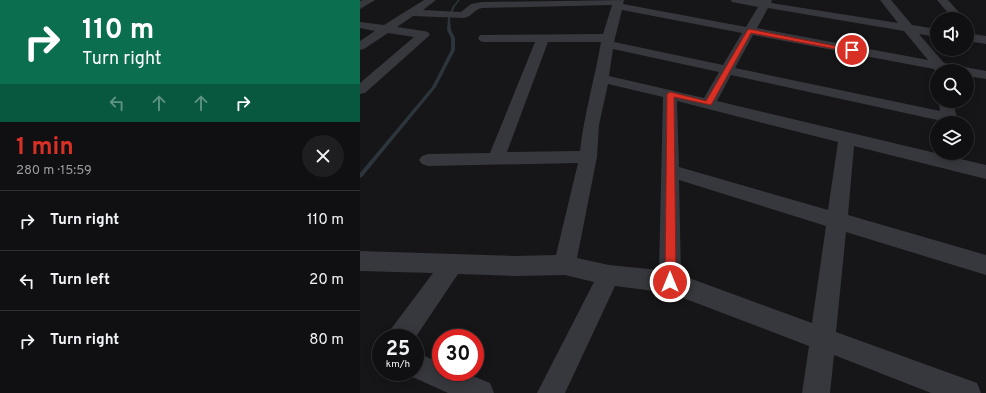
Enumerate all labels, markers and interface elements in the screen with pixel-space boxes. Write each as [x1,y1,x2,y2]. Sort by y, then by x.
map controls [930,12,974,160]
button: sound [930,12,974,56]
text: 110 m [82,13,154,49]
icon: right [16,16,68,68]
pin [835,33,869,67]
icon: arrive [841,39,863,61]
text: Turn right [82,48,162,71]
button: search [930,64,974,108]
icon: left [106,92,128,114]
icon: ahead [148,92,170,114]
icon: ahead [190,92,212,114]
icon: right [232,92,254,114]
button: layers [930,116,974,160]
text: 1 min [16,133,74,163]
button: close [302,135,344,177]
text: 280 m · 15:59 [16,163,92,179]
icon: right [16,210,38,232]
text: Turn right [50,211,119,230]
text: 110 m [307,211,344,230]
position arrow [649,261,691,303]
icon: left [16,270,38,292]
text: Turn left [50,271,110,290]
text: 20 m [309,271,344,290]
speed limit sign: 30 [432,329,484,381]
icon: right [16,330,38,352]
text: Turn right [50,331,119,350]
text: 80 m [309,331,344,350]
text: 25 [386,337,410,363]
text: km/h [386,358,410,371]

